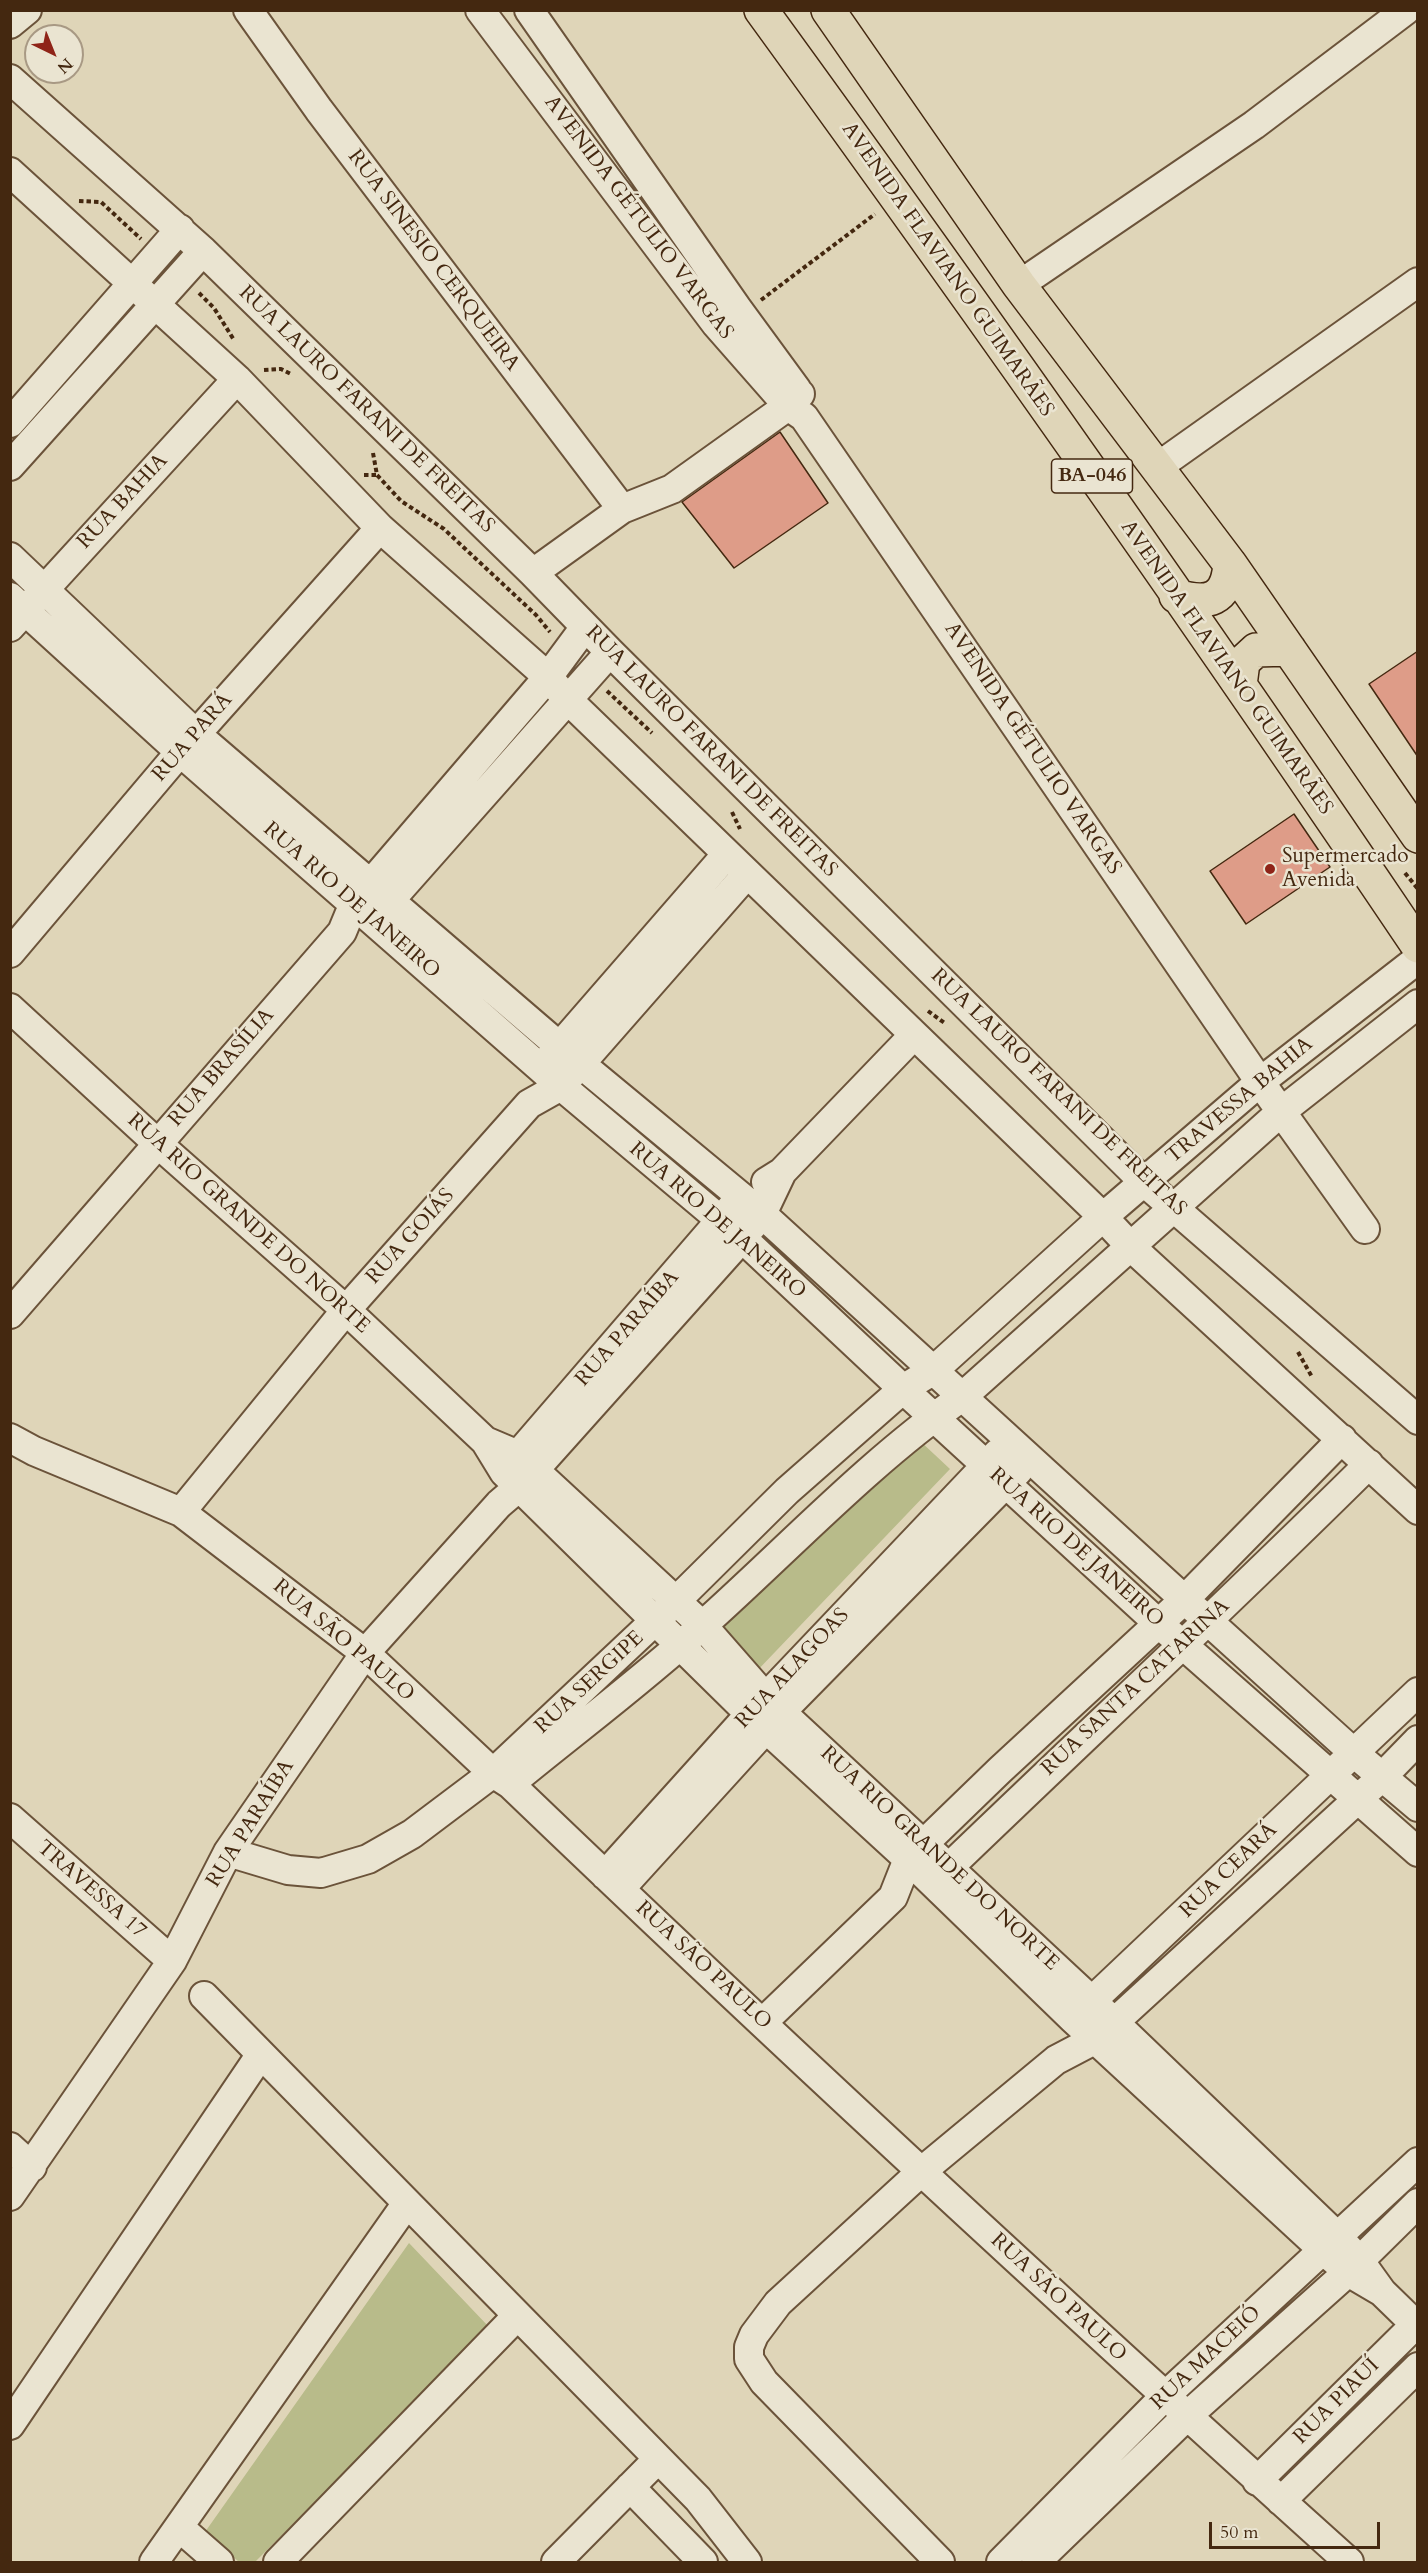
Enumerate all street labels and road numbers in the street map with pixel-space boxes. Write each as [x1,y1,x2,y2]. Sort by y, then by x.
street label: AVENIDA GÉTULIO VARGAS [538,91,738,345]
street label: AVENIDA FLAVIANO GUIMARÃES [835,118,1059,422]
street label: RUA SINESIO CERQUEIRA [341,145,525,377]
street label: RUA LAURO FARANI DE FREITAS [233,281,499,539]
street label: RUA BAHIA [72,449,174,555]
road number: BA-046 [1052,459,1132,493]
street label: AVENIDA FLAVIANO GUIMARÃES [1114,516,1338,820]
street label: AVENIDA GÉTULIO VARGAS [938,618,1126,880]
street label: RUA LAURO FARANI DE FREITAS [580,621,842,883]
street label: RUA PARÁ [148,689,238,787]
street label: RUA RIO DE JANEIRO [257,817,445,985]
street label: RUA LAURO FARANI DE FREITAS [925,964,1191,1222]
street label: RUA BRASÍLIA [164,1004,280,1132]
street label: TRAVESSA BAHIA [1162,1032,1318,1170]
street label: RUA RIO GRANDE DO NORTE [122,1108,374,1340]
street label: RUA RIO DE JANEIRO [623,1137,811,1305]
street label: RUA GOIÁS [362,1184,460,1290]
street label: RUA PARAÍBA [571,1266,685,1392]
street label: RUA RIO DE JANEIRO [984,1463,1168,1633]
street label: RUA SÃO PAULO [267,1574,419,1708]
street label: RUA SANTA CATARINA [1037,1594,1235,1782]
street label: RUA ALAGOAS [731,1604,855,1734]
street label: RUA SERGIPE [530,1626,650,1740]
street label: RUA RIO GRANDE DO NORTE [814,1742,1064,1976]
street label: RUA PARAÍBA [202,1756,300,1892]
street label: RUA CEARÁ [1175,1818,1283,1924]
street label: TRAVESSA 17 [31,1836,151,1944]
street label: RUA SÃO PAULO [630,1896,776,2036]
street label: RUA SÃO PAULO [985,2228,1131,2368]
street label: RUA MACEIÓ [1146,2302,1266,2416]
street label: RUA PIAUÍ [1289,2354,1385,2450]

